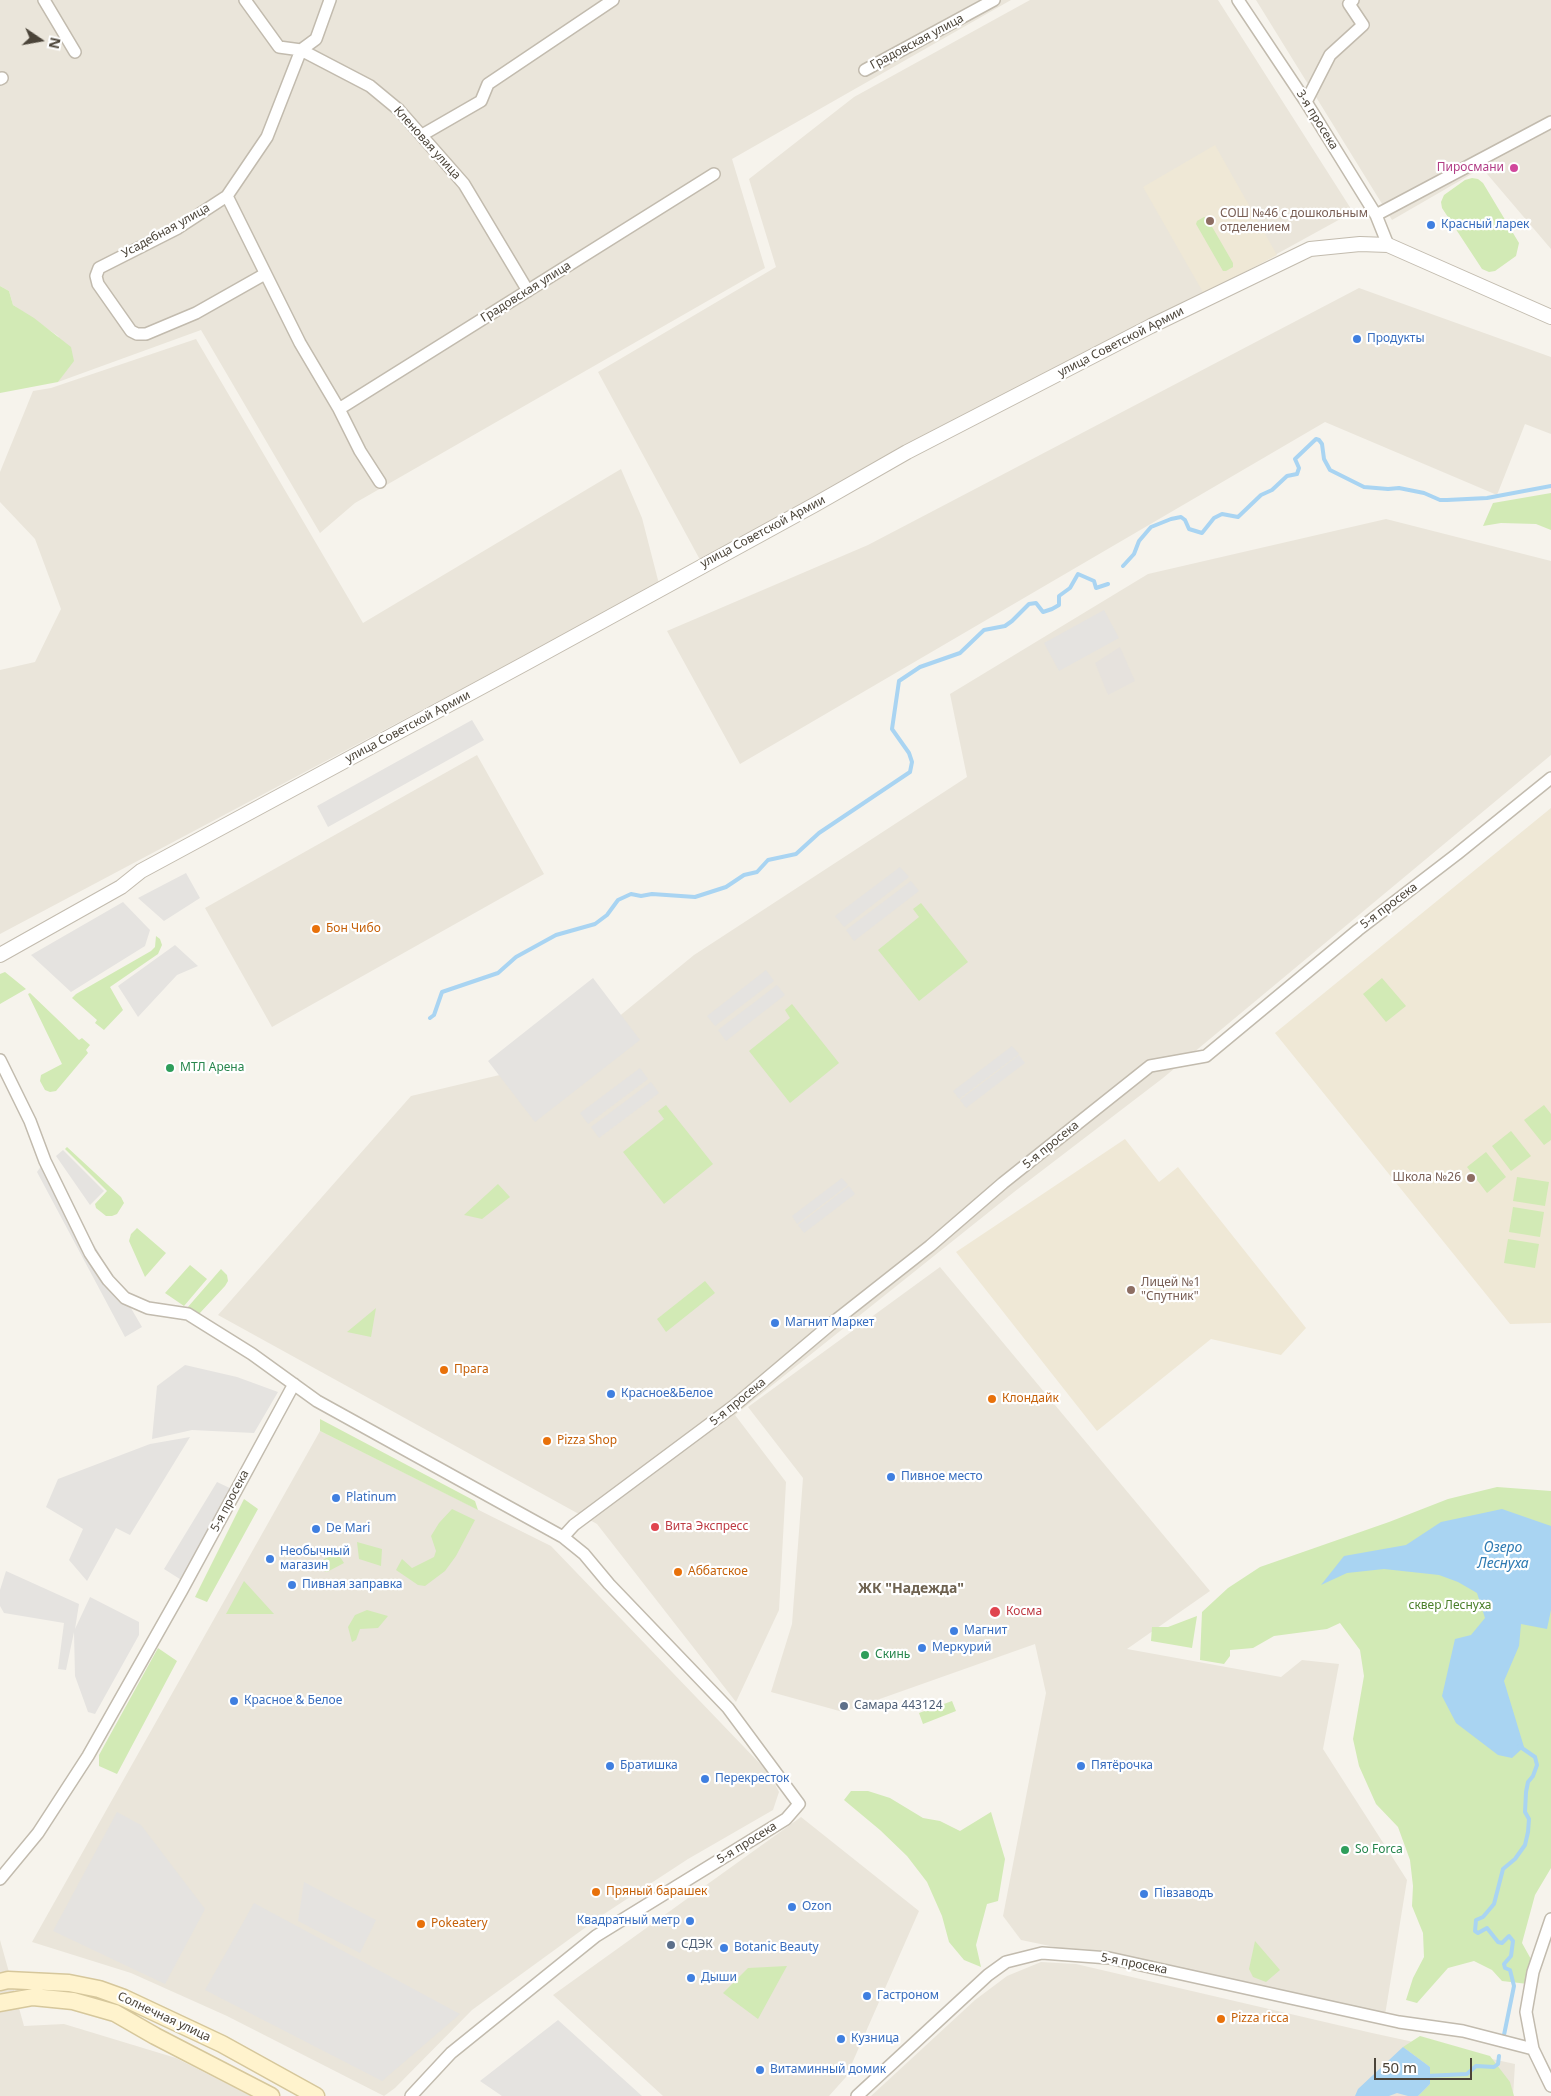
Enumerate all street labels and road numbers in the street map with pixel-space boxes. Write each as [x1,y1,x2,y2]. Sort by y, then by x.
street label: Градовская улица [868,11,966,73]
street label: 3-я просека [1293,87,1341,153]
street label: Кленовая улица [390,104,464,182]
street label: Усадебная улица [119,201,213,261]
street label: Градовская улица [478,258,574,326]
street label: улица Советской Армии [1056,304,1186,380]
street label: улица Советской Армии [698,493,828,571]
street label: улица Советской Армии [343,688,473,766]
street label: 5-я просека [1358,880,1420,932]
street label: 5-я просека [1020,1118,1082,1172]
street label: 5-я просека [707,1375,769,1429]
street label: 5-я просека [208,1468,252,1534]
street label: 5-я просека [714,1819,780,1867]
street label: 5-я просека [1099,1950,1169,1978]
street label: Солнечная улица [115,1989,213,2045]

